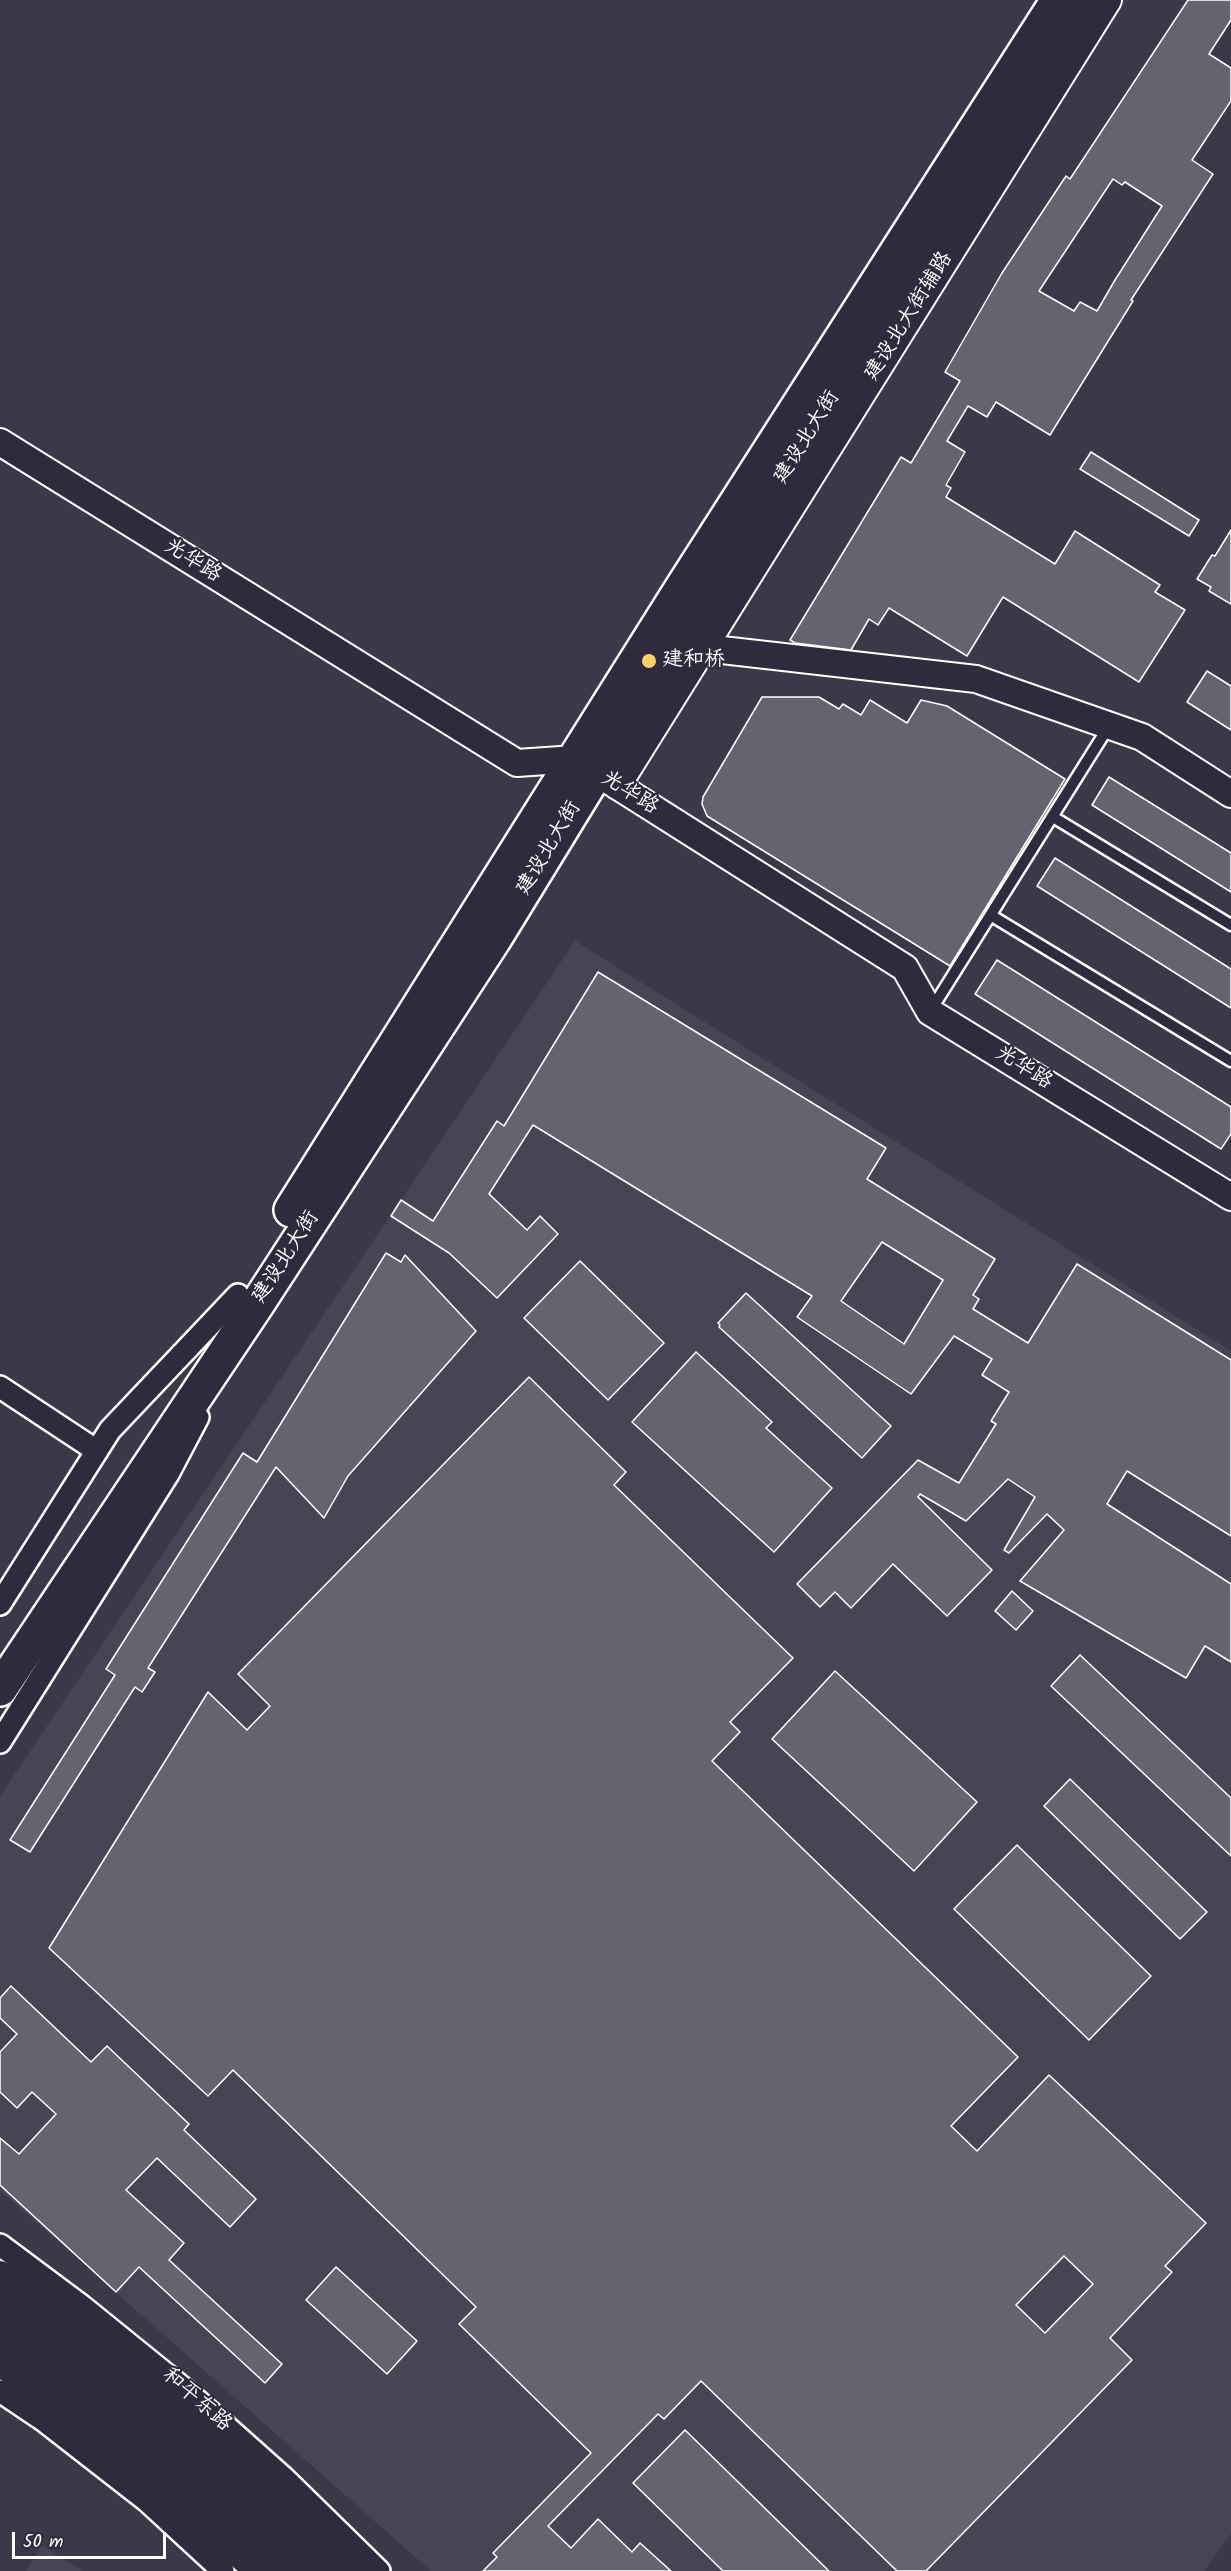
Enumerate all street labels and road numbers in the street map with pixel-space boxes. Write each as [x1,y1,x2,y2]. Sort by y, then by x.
street label: 建设北大街辅路 [860,248,960,386]
street label: 建设北大街 [769,387,847,489]
street label: 光华路 [159,535,225,589]
street label: 光华路 [596,767,662,821]
street label: 建设北大街 [512,798,588,900]
street label: 光华路 [990,1042,1056,1096]
street label: 建设北大街 [248,1207,326,1309]
street label: 和平东路 [156,2364,236,2438]

